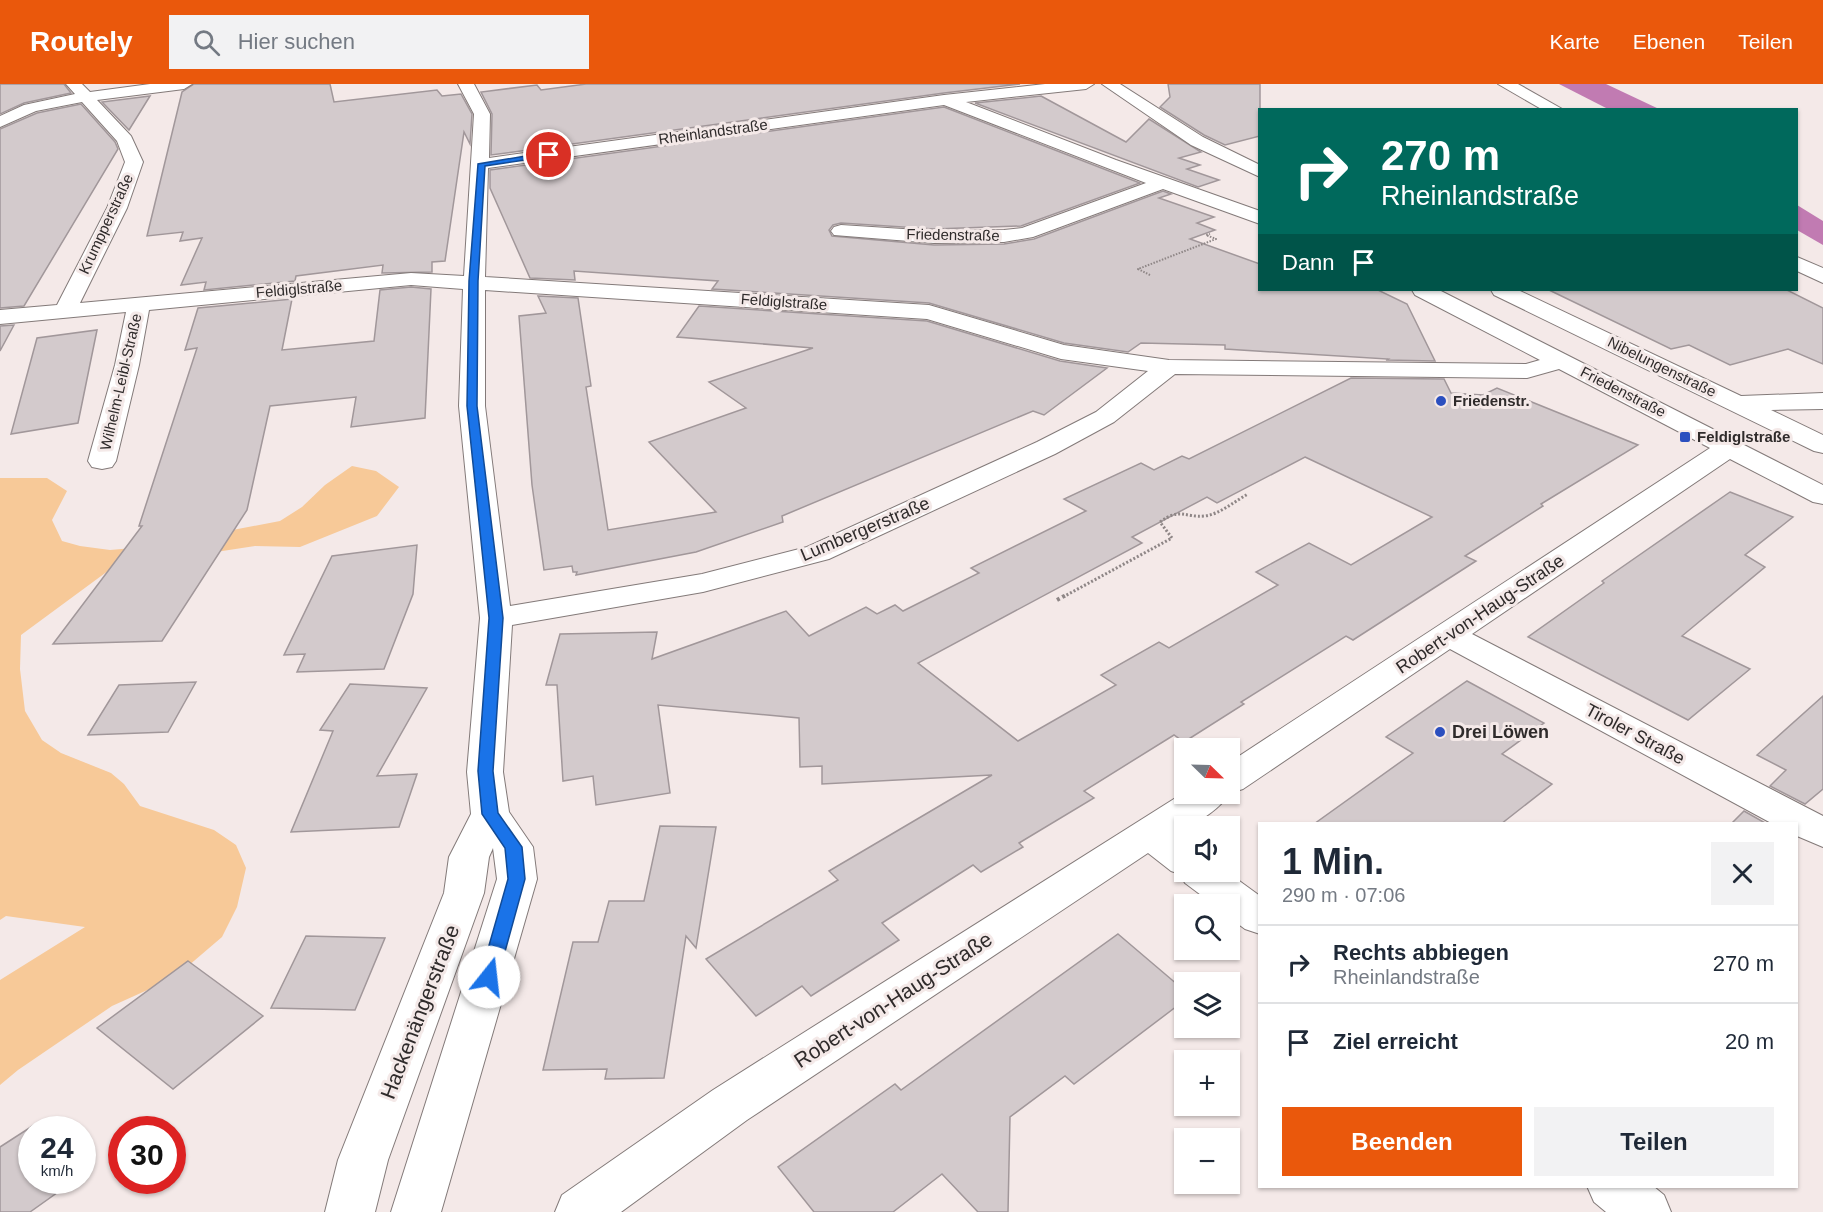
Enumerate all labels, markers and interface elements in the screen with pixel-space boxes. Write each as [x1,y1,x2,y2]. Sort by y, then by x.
search box [169,15,589,69]
text: Routely [30,26,133,57]
icon: search [190,26,223,59]
text: Hier suchen [238,29,355,54]
text: Karte [1550,30,1600,53]
text: Ebenen [1633,30,1705,53]
text: Teilen [1738,30,1793,53]
street label: Rheinlandstraße [657,115,769,148]
pin [523,129,574,180]
icon: right [1282,132,1360,210]
text: 270 m [1381,132,1500,179]
icon: arrive [532,138,565,171]
street label: Krumpperstraße [75,171,136,276]
text: Rheinlandstraße [1381,181,1579,211]
street label: Friedenstraße [906,225,1000,244]
icon: arrive [1347,246,1380,279]
text: Dann [1282,250,1335,275]
street label: Feldiglstraße [255,276,343,301]
street label: Feldiglstraße [740,290,828,313]
street label: Wilhelm-Leibl-Straße [96,312,145,452]
street label: Nibelungenstraße [1605,333,1719,400]
street label: Friedenstraße [1578,363,1669,420]
place label: Friedenstr. [1453,392,1530,409]
marker: Friedenstr. [1434,394,1448,408]
place label: Feldiglstraße [1697,428,1790,445]
marker: Feldiglstraße [1678,430,1692,444]
street label: Lumbergerstraße [798,493,932,565]
street label: Robert-von-Haug-Straße [1392,550,1568,678]
street label: Tiroler Straße [1582,699,1688,769]
place label: Drei Löwen [1452,722,1549,742]
marker: Drei Löwen [1433,725,1447,739]
north arrow [1174,738,1240,804]
map controls [1174,738,1240,1194]
button: sound [1174,816,1240,882]
text: 1 Min. [1282,841,1384,882]
button: close [1711,842,1774,905]
text: 290 m · 07:06 [1282,884,1405,906]
button: search [1174,894,1240,960]
street label: Hackenängerstraße [376,922,463,1102]
street label: Robert-von-Haug-Straße [790,927,996,1072]
text: Rechts abbiegen [1333,940,1509,965]
position arrow [457,945,521,1009]
icon: right [1282,948,1315,981]
text: 270 m [1713,951,1774,976]
text: Rheinlandstraße [1333,966,1480,988]
button: layers [1174,972,1240,1038]
icon: arrive [1282,1026,1315,1059]
text: Ziel erreicht [1333,1029,1458,1054]
text: 20 m [1725,1029,1774,1054]
button: + [1174,1050,1240,1116]
button: Beenden [1282,1107,1522,1176]
button: Teilen [1534,1107,1774,1176]
speed limit sign: 30 [108,1116,186,1194]
button: − [1174,1128,1240,1194]
text: 24 [40,1131,74,1164]
text: km/h [41,1162,73,1179]

